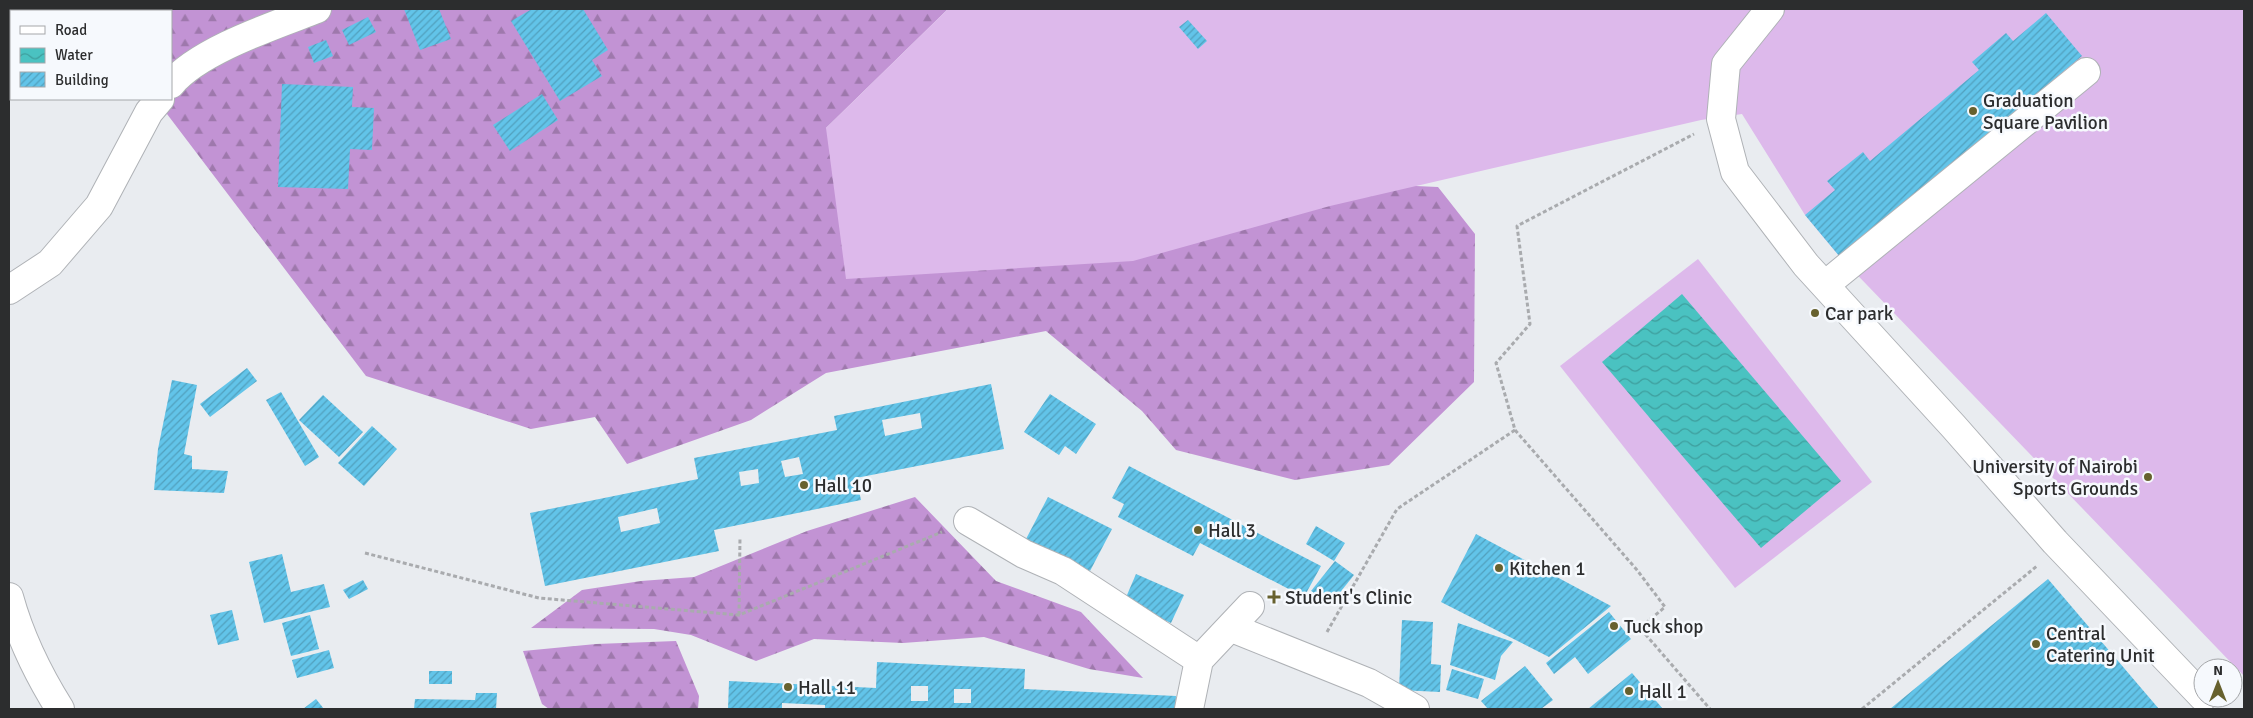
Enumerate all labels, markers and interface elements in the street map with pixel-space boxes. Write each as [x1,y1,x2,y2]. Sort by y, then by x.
legend [10,10,172,100]
text: Road [55,21,87,39]
text: Water [55,46,93,64]
text: Building [55,71,109,89]
place label: Graduation Square Pavilion [1983,89,2108,135]
marker: Graduation Square Pavilion [1967,105,1979,117]
place label: Car park [1825,302,1894,326]
marker: Car park [1809,307,1821,319]
place label: University of Nairobi Sports Grounds [1972,455,2138,501]
marker: University of Nairobi Sports Grounds [2142,471,2154,483]
place label: Hall 10 [814,474,872,498]
marker: Hall 10 [798,479,810,491]
place label: Hall 3 [1208,519,1256,543]
marker: Hall 3 [1192,524,1204,536]
place label: Kitchen 1 [1509,557,1585,581]
marker: Kitchen 1 [1493,562,1505,574]
place label: Student's Clinic [1285,586,1412,610]
marker: Student's Clinic [1267,590,1281,604]
place label: Tuck shop [1624,615,1703,639]
marker: Tuck shop [1608,620,1620,632]
place label: Central Catering Unit [2046,622,2155,668]
marker: Central Catering Unit [2030,638,2042,650]
north arrow [2193,658,2243,708]
text: N [2213,662,2223,679]
place label: Hall 11 [798,676,856,700]
place label: Hall 1 [1639,680,1687,704]
marker: Hall 11 [782,681,794,693]
marker: Hall 1 [1623,685,1635,697]

